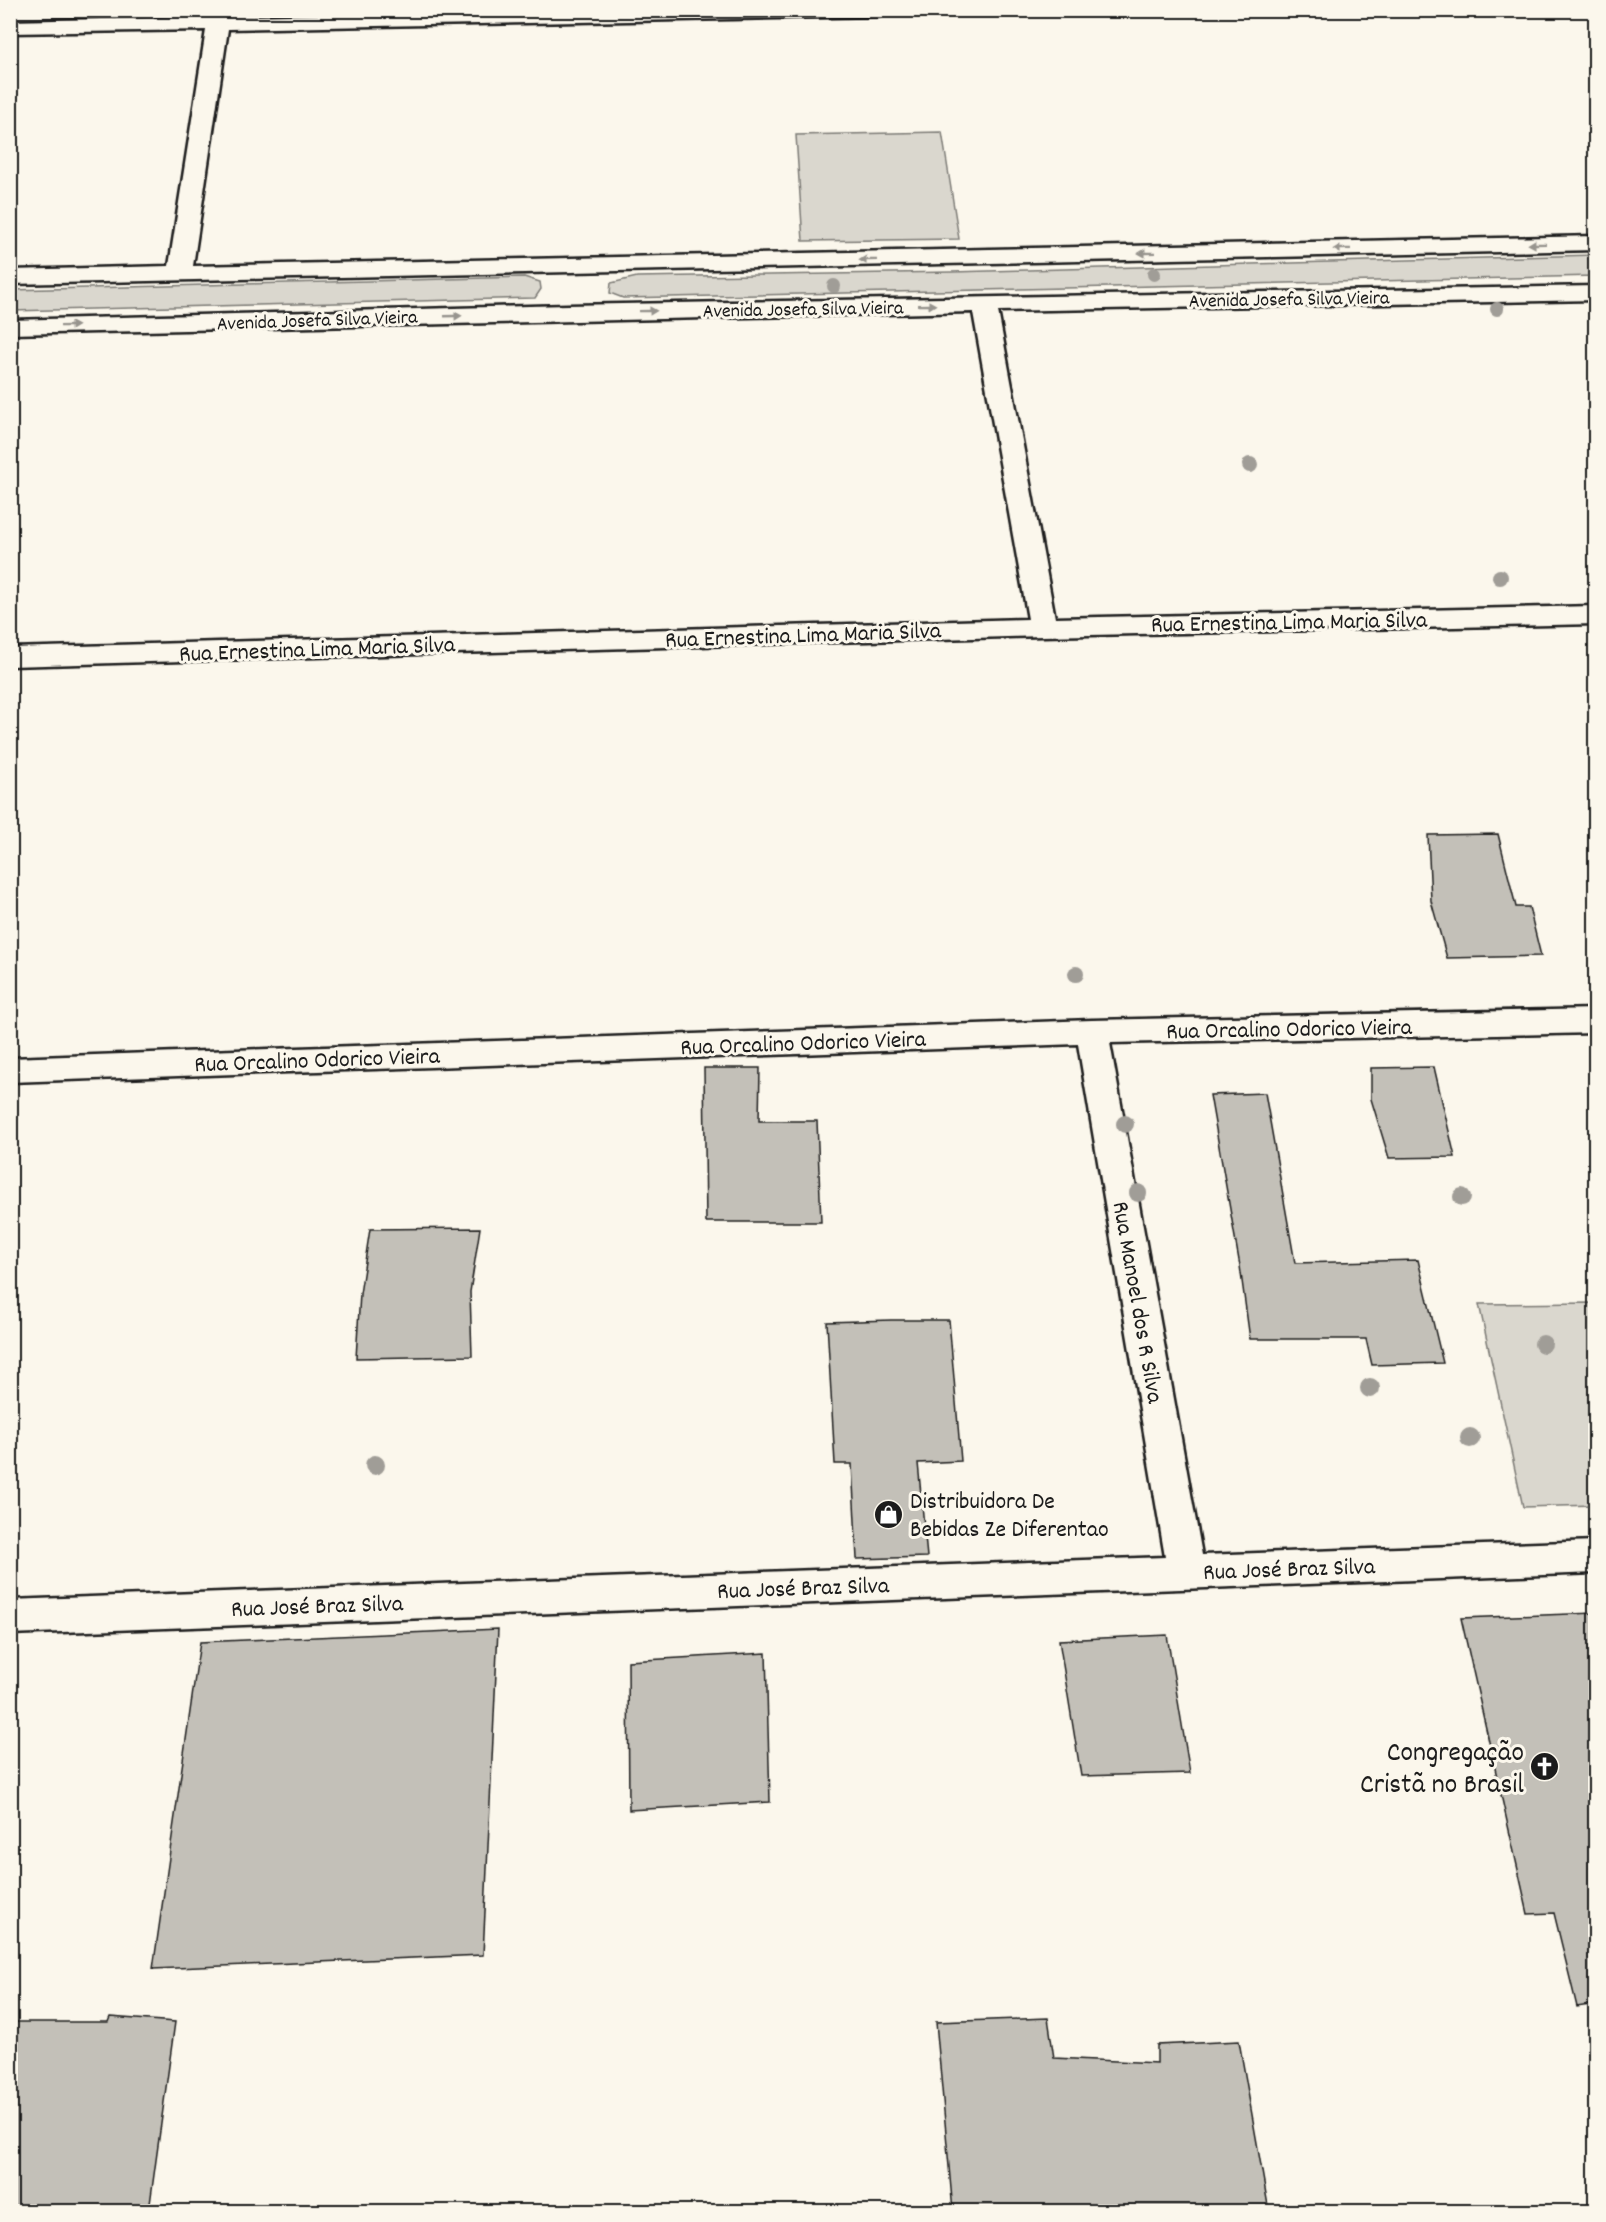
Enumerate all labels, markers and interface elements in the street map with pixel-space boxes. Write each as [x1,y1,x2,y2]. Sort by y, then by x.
one-way arrow [1528,240,1547,249]
one-way arrow [1333,244,1352,254]
one-way arrow [1138,248,1157,258]
one-way arrow [859,255,878,264]
street label: Avenida Josefa Silva Vieira [1188,285,1390,317]
street label: Avenida Josefa Silva Vieira [702,295,904,327]
one-way arrow [917,300,936,310]
street label: Avenida Josefa Silva Vieira [216,304,419,339]
one-way arrow [638,306,657,316]
one-way arrow [443,311,462,320]
one-way arrow [59,321,78,331]
street label: Rua Ernestina Lima Maria Silva [1151,605,1428,643]
street label: Rua Ernestina Lima Maria Silva [664,615,942,659]
street label: Rua Ernestina Lima Maria Silva [178,629,456,673]
street label: Rua Orcalino Odorico Vieira [1166,1012,1413,1050]
street label: Rua Orcalino Odorico Vieira [680,1024,927,1066]
street label: Rua Orcalino Odorico Vieira [194,1041,441,1083]
street label: Rua Manoel dos R Silva [1102,1199,1171,1407]
place label: Distribuidora De Bebidas Ze Diferentao [910,1486,1109,1548]
shop icon: Distribuidora De Bebidas Ze Diferentao [873,1498,905,1530]
street label: Rua José Braz Silva [1202,1551,1377,1591]
street label: Rua José Braz Silva [716,1570,891,1610]
street label: Rua José Braz Silva [230,1588,405,1628]
place label: Congregação Cristã no Brasil [1360,1735,1524,1807]
church icon: Congregação Cristã no Brasil [1529,1750,1561,1782]

